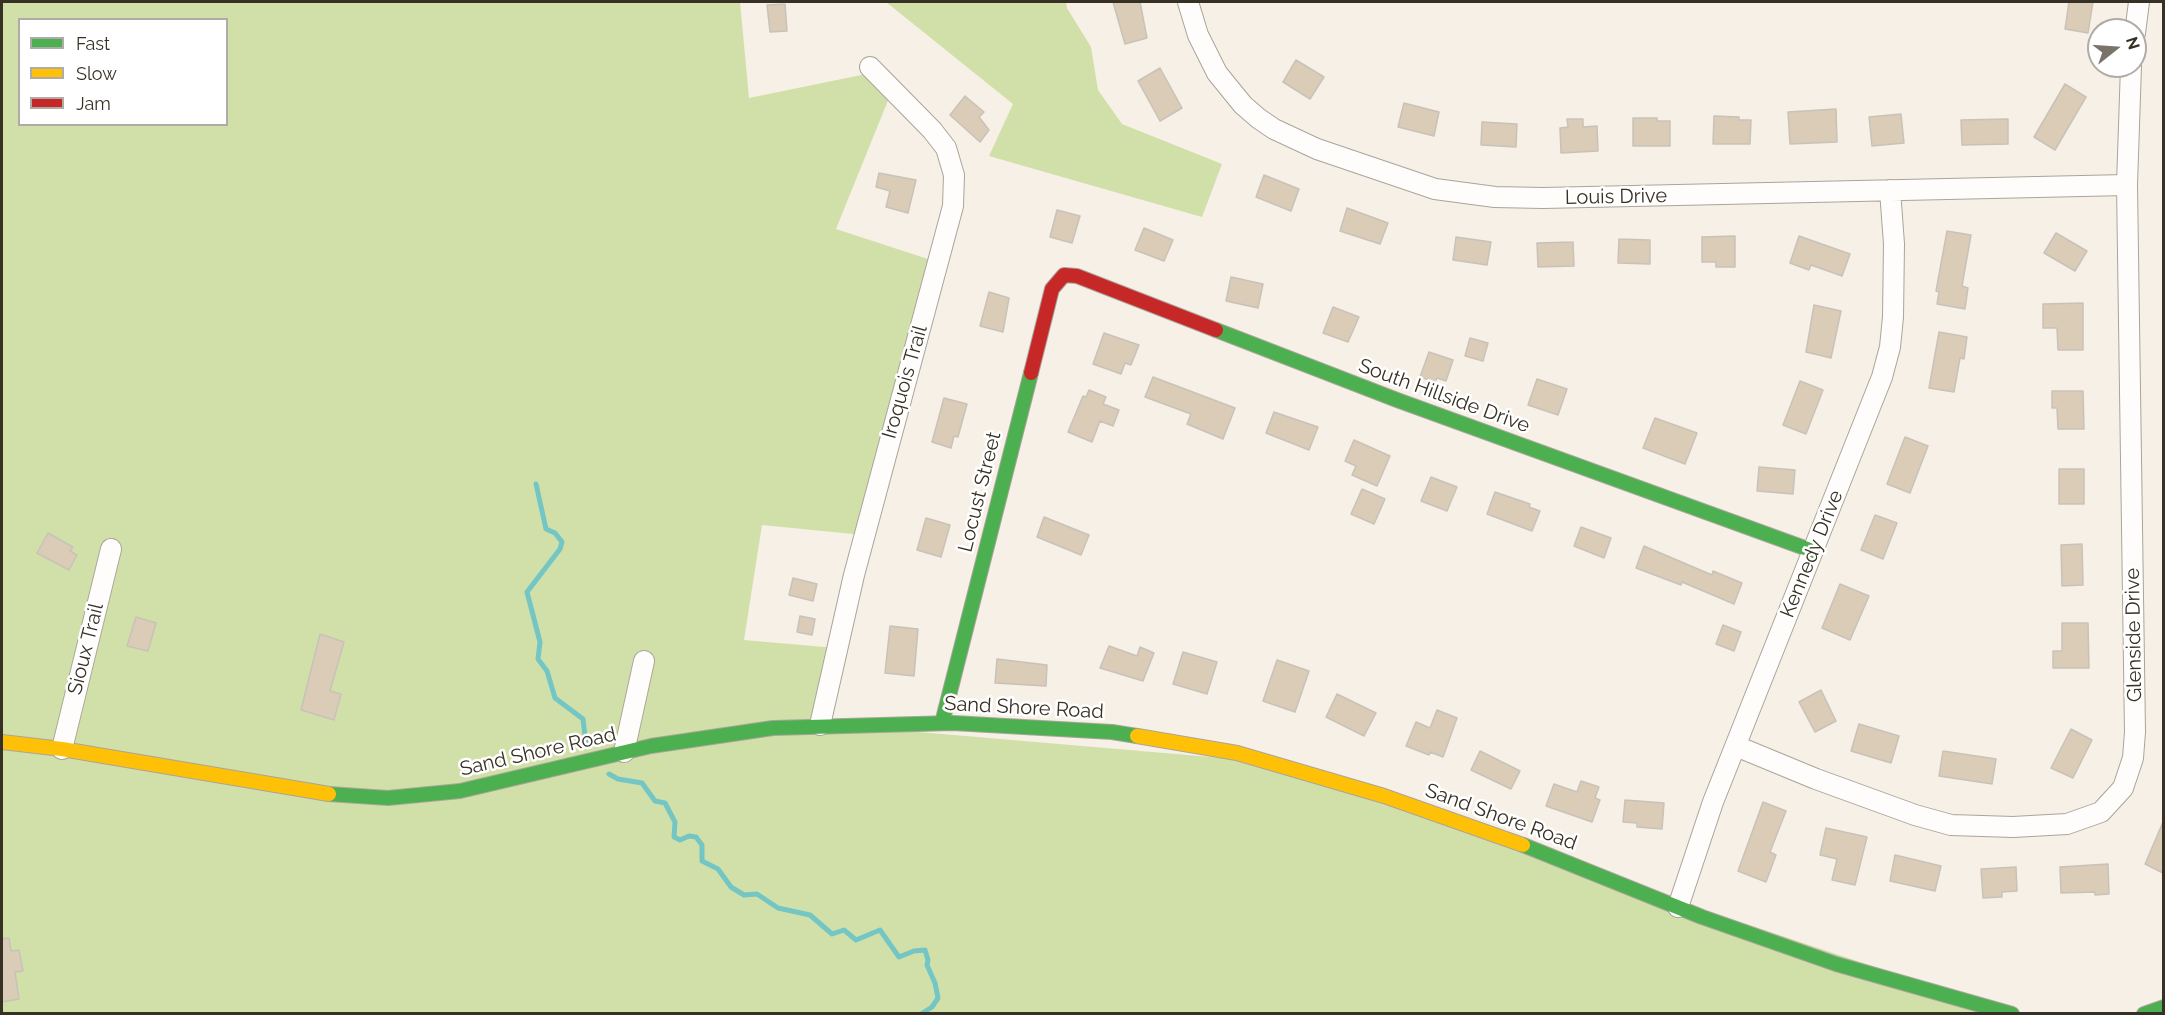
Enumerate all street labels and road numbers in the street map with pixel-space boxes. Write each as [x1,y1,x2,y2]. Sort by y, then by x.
street label: Louis Drive [1565,184,1667,210]
street label: Iroquois Trail [877,323,933,441]
street label: South Hillside Drive [1355,354,1533,438]
street label: Locust Street [953,429,1007,555]
street label: Kennedy Drive [1776,487,1848,621]
street label: Glenside Drive [2121,568,2147,702]
street label: Sioux Trail [63,601,109,697]
street label: Sand Shore Road [944,692,1104,724]
street label: Sand Shore Road [458,722,618,782]
street label: Sand Shore Road [1422,778,1580,856]

